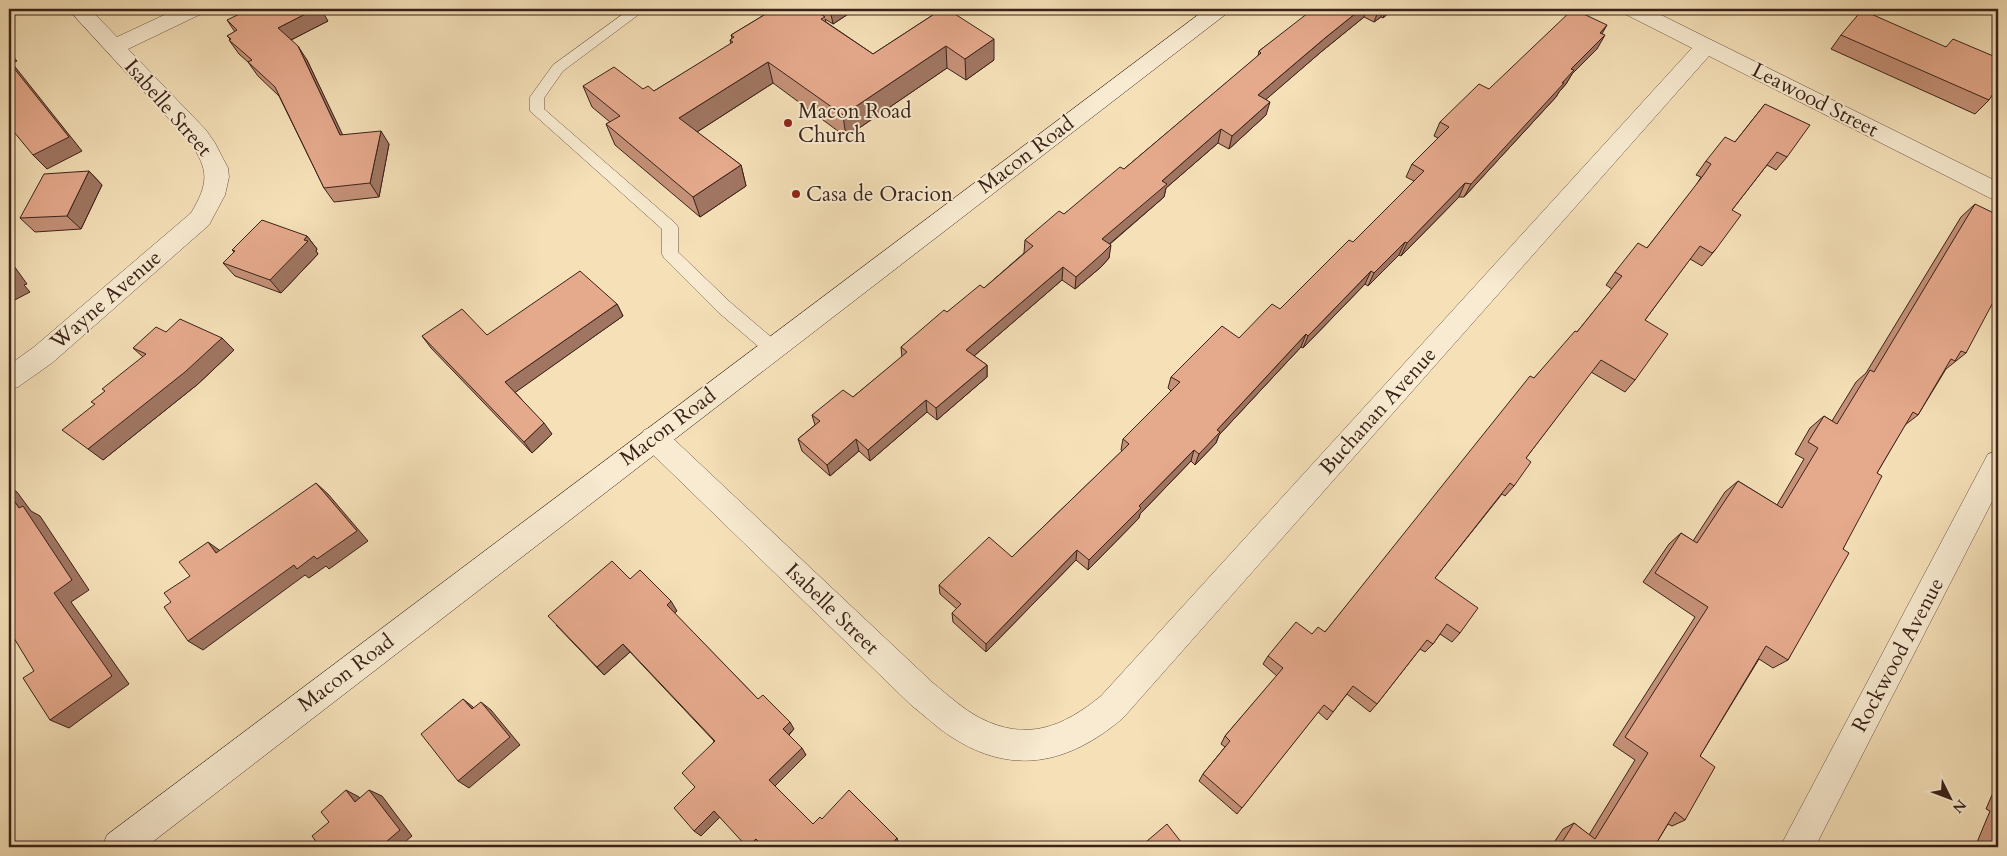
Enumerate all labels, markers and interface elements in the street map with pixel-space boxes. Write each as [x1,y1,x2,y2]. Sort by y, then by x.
street label: Isabelle Street [118,53,219,163]
street label: Leawood Street [1747,56,1883,144]
place label: Macon Road Church [798,97,912,150]
street label: Macon Road [972,109,1080,201]
marker: Macon Road Church [782,117,794,129]
place label: Casa de Oracion [806,180,953,209]
marker: Casa de Oracion [790,188,802,200]
street label: Wayne Avenue [43,244,168,357]
street label: Buchanan Avenue [1313,341,1443,481]
street label: Macon Road [614,381,722,473]
street label: Isabelle Street [779,557,886,662]
street label: Rockwood Avenue [1845,573,1951,737]
street label: Macon Road [292,627,400,719]
north arrow [1924,774,1974,824]
text: N [1948,795,1970,817]

